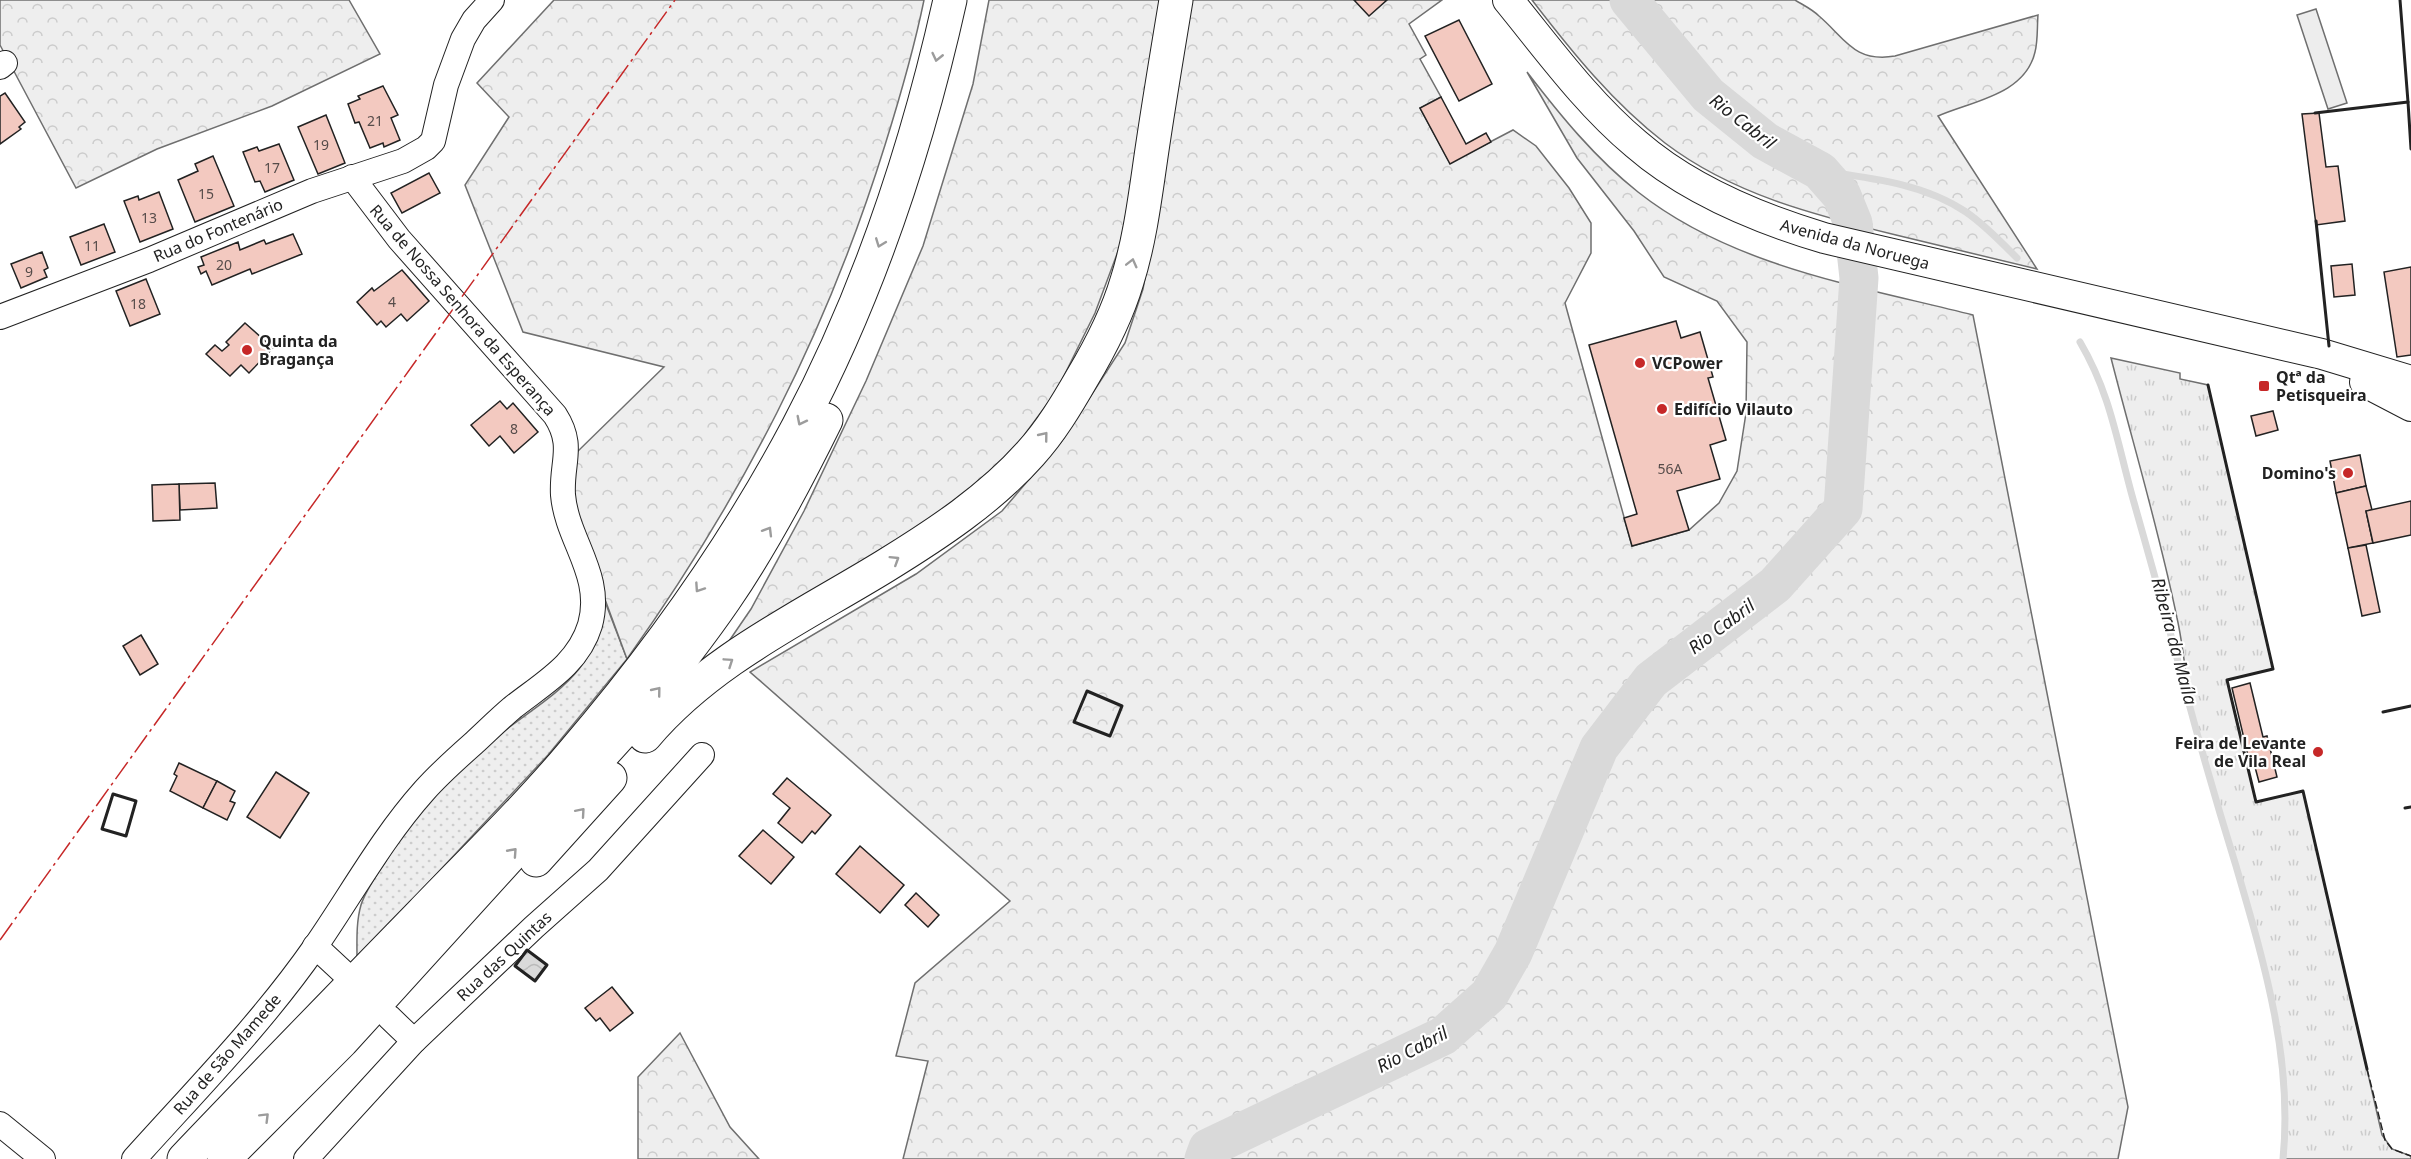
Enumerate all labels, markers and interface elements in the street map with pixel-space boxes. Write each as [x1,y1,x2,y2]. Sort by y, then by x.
one-way arrow [932,52,945,62]
water label: Rio Cabril [1705,88,1781,155]
house number: 21 [367,111,383,130]
house number: 19 [313,135,329,154]
house number: 17 [264,158,280,177]
house number: 15 [198,184,214,203]
street label: Rua do Fontenário [150,193,286,267]
street label: Rua de Nossa Senhora da Esperança [365,200,561,420]
house number: 13 [141,208,157,227]
street label: Avenida da Noruega [1778,214,1932,274]
house number: 11 [84,236,100,255]
one-way arrow [874,237,887,248]
house number: 20 [216,255,232,274]
one-way arrow [1124,259,1137,269]
house number: 9 [25,262,33,281]
house number: 4 [388,292,396,311]
house number: 18 [130,294,146,313]
place label: Quinta da Bragança [259,330,338,370]
marker: Quinta da Bragança [240,343,254,357]
place label: VCPower [1652,352,1723,374]
marker: VCPower [1633,356,1647,370]
place label: Qtª da Petisqueira [2276,366,2367,406]
marker: Qtª da Petisqueira [2257,379,2271,393]
place label: Edifício Vilauto [1674,398,1793,420]
marker: Edifício Vilauto [1655,402,1669,416]
one-way arrow [796,415,808,426]
house number: 8 [510,419,518,438]
one-way arrow [1037,432,1048,443]
house number: 56A [1658,459,1683,478]
place label: Domino's [2262,462,2336,484]
marker: Domino's [2341,466,2355,480]
one-way arrow [760,527,772,537]
one-way arrow [888,556,899,567]
water label: Ribeira da Maíla [2146,575,2204,707]
one-way arrow [695,581,706,592]
water label: Rio Cabril [1683,593,1759,659]
one-way arrow [722,658,733,669]
one-way arrow [649,687,660,698]
place label: Feira de Levante de Vila Real [2175,732,2306,772]
marker: Feira de Levante de Vila Real [2311,745,2325,759]
one-way arrow [574,808,585,819]
one-way arrow [506,849,517,859]
street label: Rua das Quintas [452,906,556,1006]
street label: Rua de São Mamede [168,989,286,1119]
water label: Rio Cabril [1372,1020,1452,1078]
one-way arrow [258,1114,269,1125]

